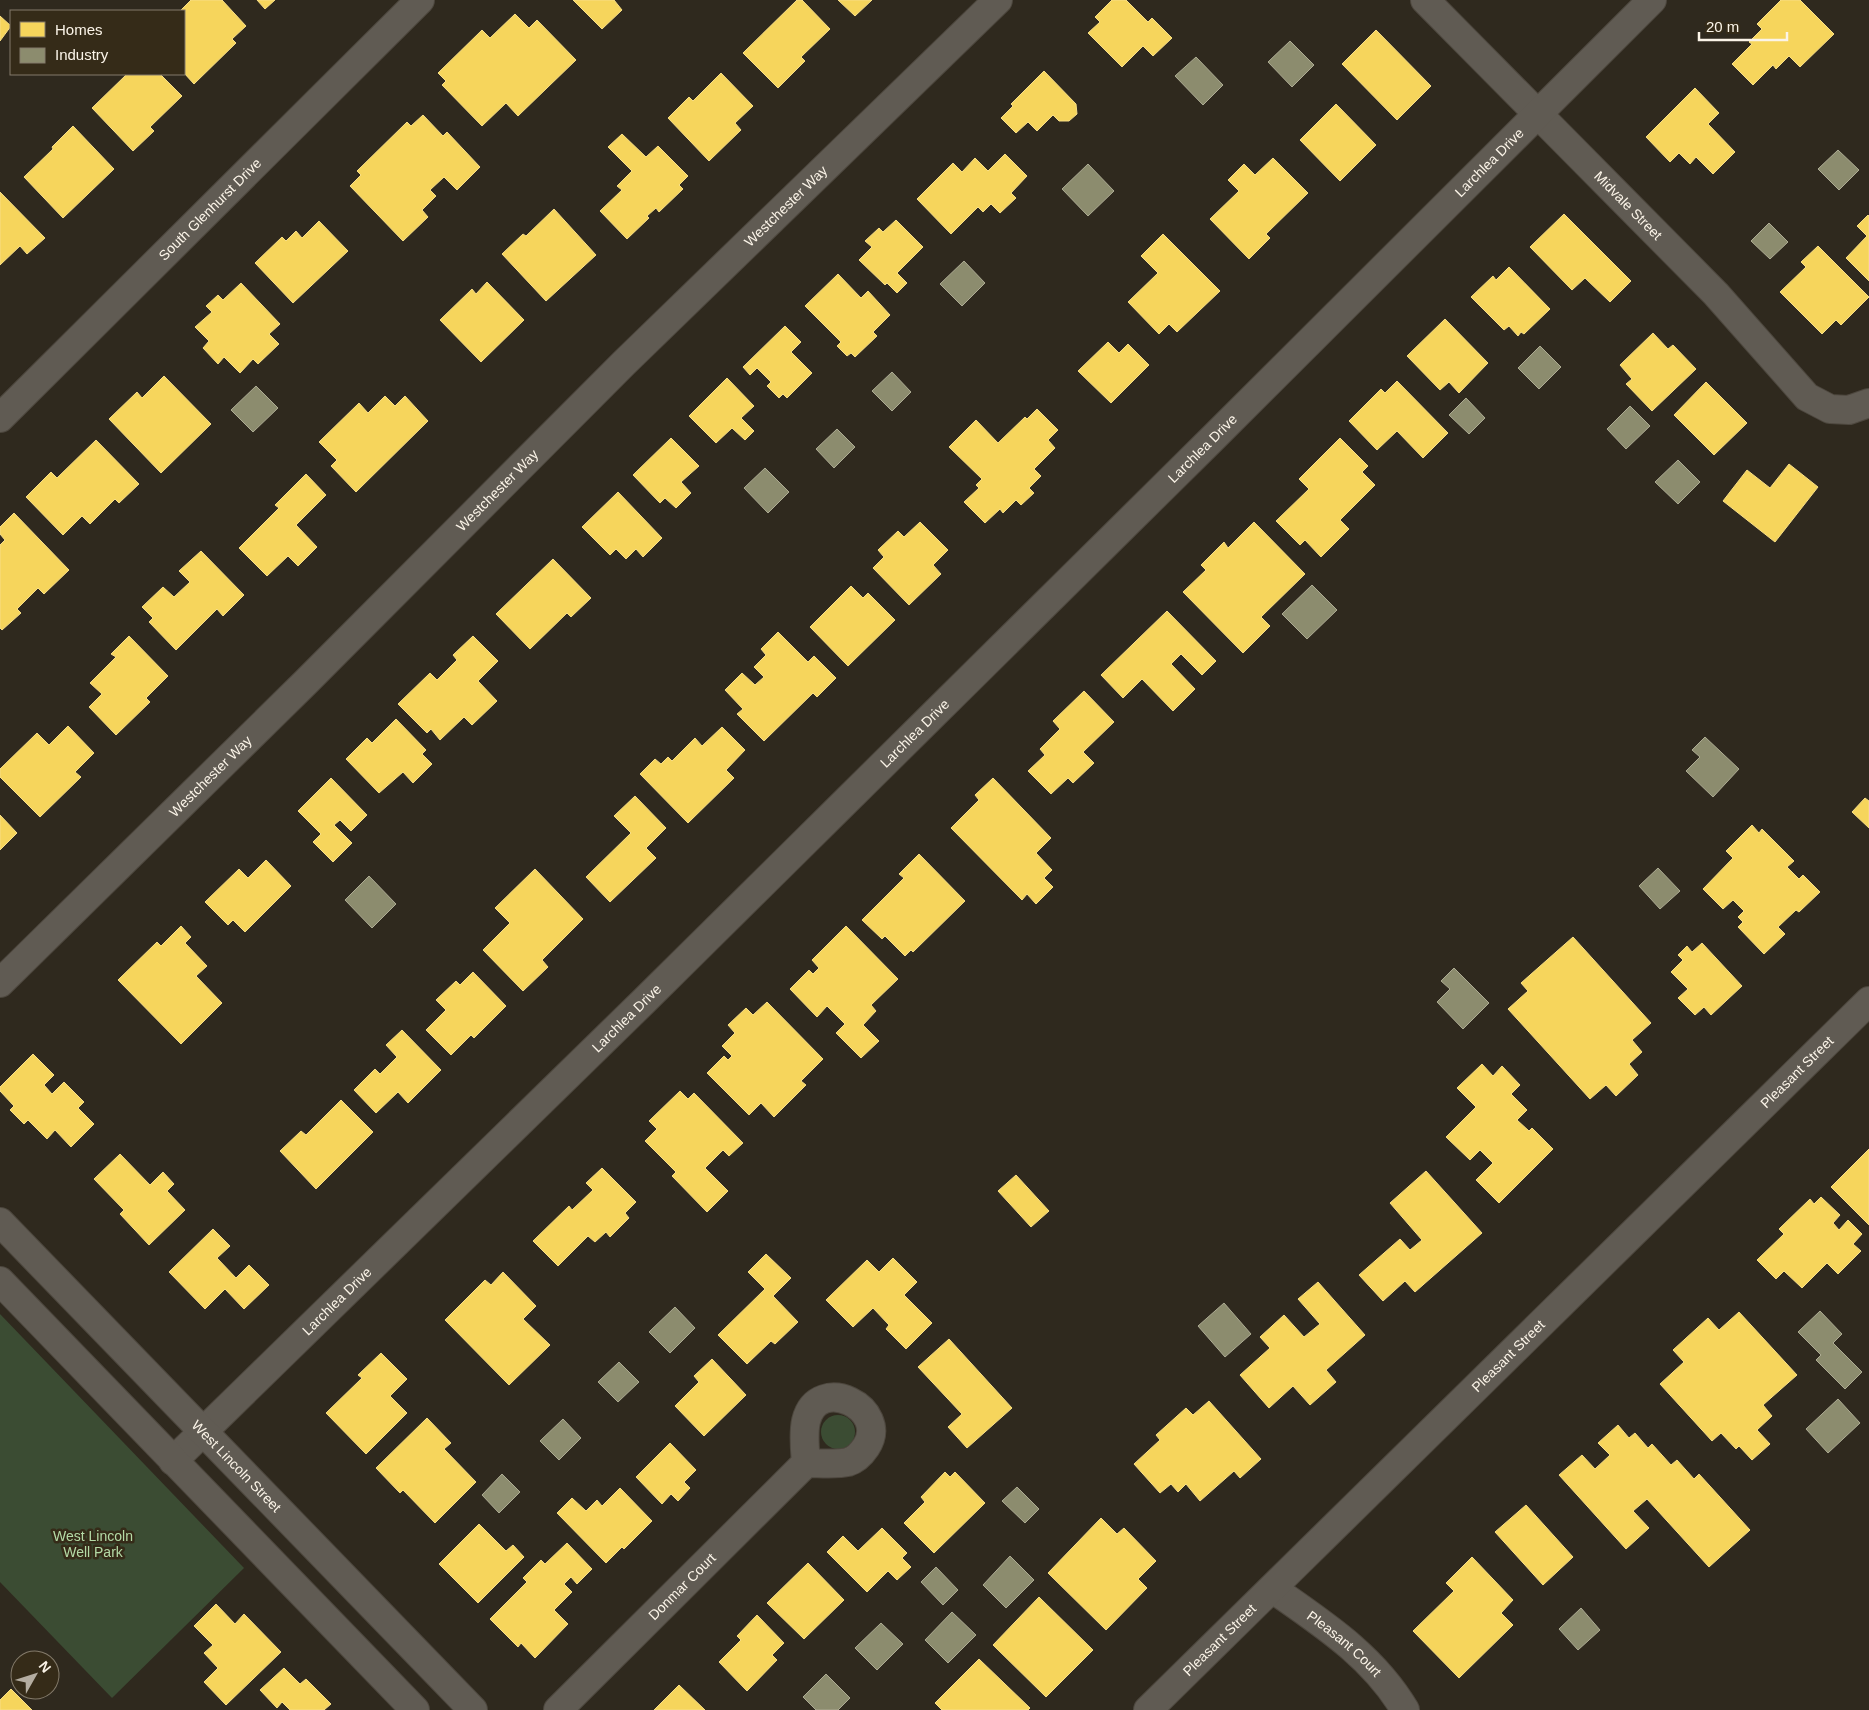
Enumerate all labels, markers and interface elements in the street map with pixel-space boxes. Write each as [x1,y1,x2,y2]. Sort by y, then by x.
legend [10,10,185,75]
scale bar [1699,10,1786,42]
text: 20 m [1706,18,1739,35]
text: Homes [55,21,103,38]
text: Industry [55,46,109,63]
street label: Larchlea Drive [1452,125,1527,200]
street label: South Glenhurst Drive [155,155,264,264]
street label: Westchester Way [741,162,830,250]
street label: Midvale Street [1591,168,1666,243]
street label: Larchlea Drive [1165,411,1240,486]
street label: Westchester Way [453,446,541,534]
street label: Larchlea Drive [877,696,952,771]
street label: Westchester Way [166,732,255,820]
street label: Larchlea Drive [589,981,665,1055]
street label: Pleasant Street [1757,1033,1837,1111]
street label: Larchlea Drive [299,1264,375,1338]
street label: Pleasant Street [1468,1317,1548,1395]
street label: West Lincoln Street [189,1417,285,1515]
park label: West Lincoln Well Park [53,1528,133,1560]
street label: Donmar Court [645,1550,719,1623]
street label: Pleasant Street [1180,1601,1259,1679]
street label: Pleasant Court [1304,1608,1385,1680]
north arrow [10,1650,60,1700]
text: N [36,1658,55,1676]

